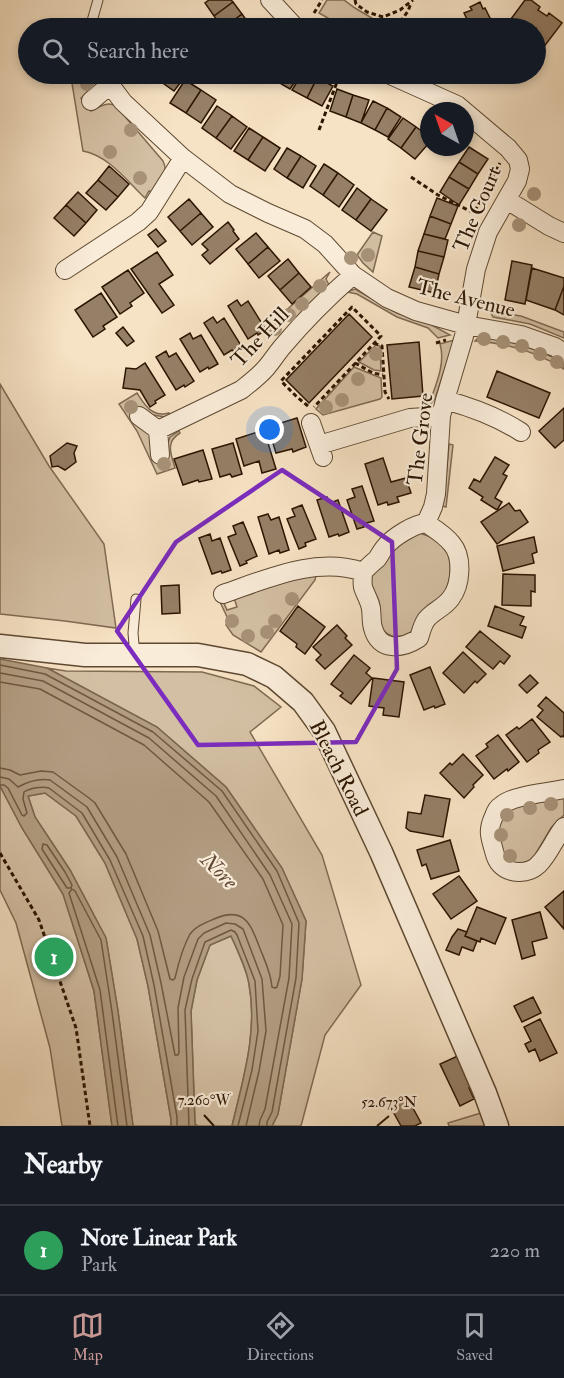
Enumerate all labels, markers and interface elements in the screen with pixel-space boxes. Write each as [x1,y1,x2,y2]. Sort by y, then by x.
search box [18,18,546,84]
icon: search [39,35,72,68]
text: Search here [87,37,189,65]
north arrow [420,102,474,156]
street label: The Court [447,162,508,256]
street label: The Avenue [414,273,518,324]
street label: The Hill [225,301,296,373]
street label: The Grove [401,391,440,487]
your location [255,415,284,444]
street label: Bleach Road [303,716,375,821]
water label: Nore [194,846,244,896]
pin: 1 [34,934,74,980]
text: 7.260°W [178,1091,231,1110]
text: 52.673°N [361,1093,418,1112]
text: Nearby [24,1149,102,1181]
text: Nore Linear Park [81,1224,237,1252]
text: 1 [40,1238,47,1263]
text: 220 m [490,1238,540,1263]
text: Park [81,1252,117,1277]
tab: Map [71,1309,104,1365]
tab: Directions [247,1309,314,1365]
tab: Saved [456,1309,493,1365]

